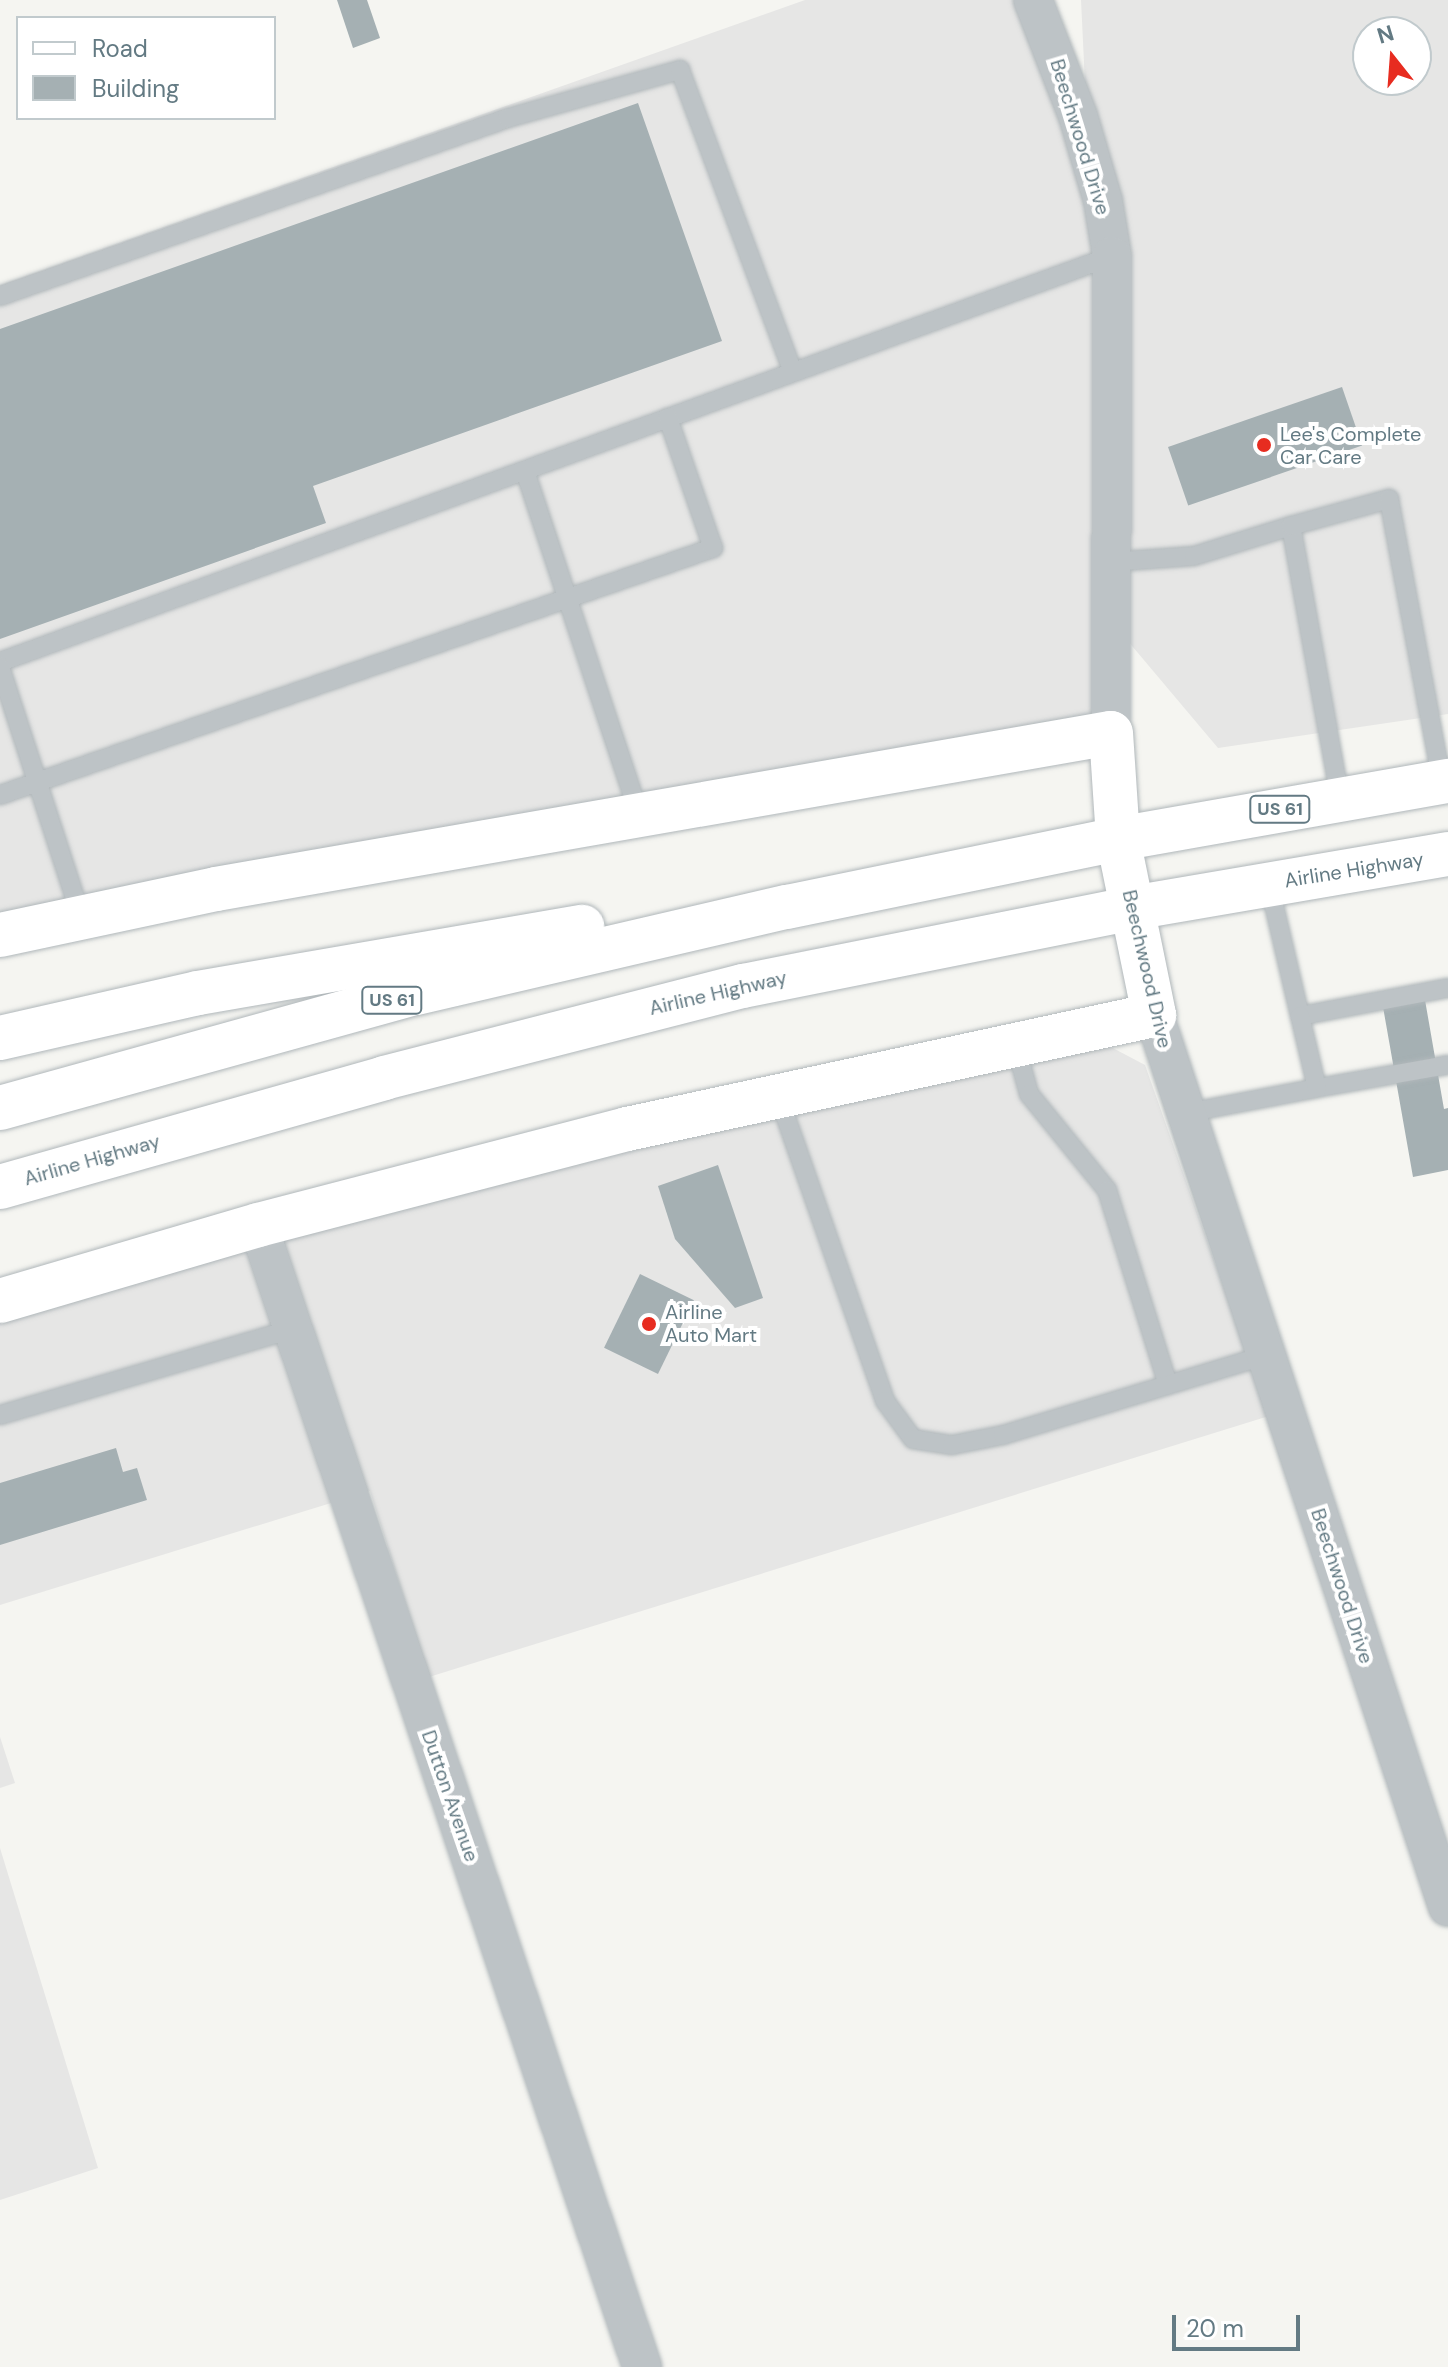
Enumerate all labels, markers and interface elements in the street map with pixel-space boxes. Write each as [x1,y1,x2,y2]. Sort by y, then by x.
legend [16,16,276,120]
north arrow [1352,16,1432,96]
text: N [1374,18,1397,51]
text: Road [92,33,148,64]
street label: Beechwood Drive [1045,56,1115,218]
text: Building [92,73,179,104]
place label: Lee's Complete Car Care [1280,422,1421,469]
marker: Lee's Complete Car Care [1255,436,1273,454]
road number: US 61 [1248,795,1312,823]
street label: Airline Highway [1283,847,1425,893]
street label: Beechwood Drive [1117,888,1177,1050]
street label: Airline Highway [647,965,789,1021]
road number: US 61 [360,986,424,1014]
street label: Airline Highway [21,1129,163,1191]
place label: Airline Auto Mart [665,1300,757,1347]
marker: Airline Auto Mart [640,1315,658,1333]
street label: Beechwood Drive [1306,1505,1378,1667]
street label: Dutton Avenue [416,1727,484,1865]
scale bar [1176,2299,1304,2349]
text: 20 m [1186,2313,1244,2344]

